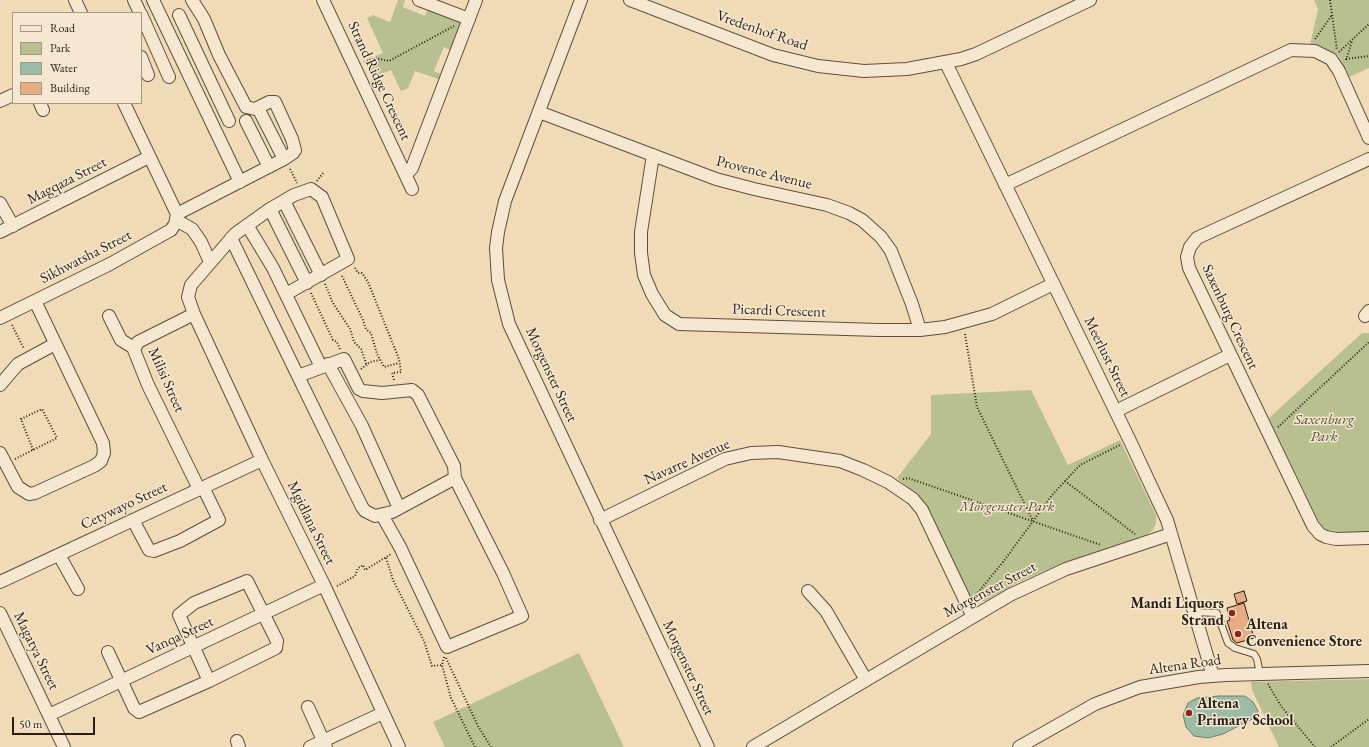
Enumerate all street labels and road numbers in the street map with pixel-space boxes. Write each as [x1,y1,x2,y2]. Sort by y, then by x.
street label: Vredenhof Road [714,7,810,55]
street label: Strand Ridge Crescent [344,19,414,143]
street label: Provence Avenue [714,152,814,194]
street label: Magqaza Street [24,153,110,209]
street label: Sikhwatsha Street [37,226,135,288]
street label: Saxenburg Crescent [1198,262,1262,372]
street label: Picardi Crescent [732,300,826,322]
street label: Meerlust Street [1080,314,1134,400]
street label: Morgenster Street [521,325,581,425]
street label: Milisi Street [144,345,188,415]
street label: Navarre Avenue [641,435,733,489]
street label: Cetywayo Street [78,478,170,534]
street label: Mgidlana Street [283,478,339,568]
street label: Morgenster Street [941,558,1039,622]
street label: Magatya Street [9,609,63,693]
street label: Vanqa Street [144,613,216,659]
street label: Morgenster Street [658,618,718,718]
street label: Altena Road [1148,651,1222,679]

